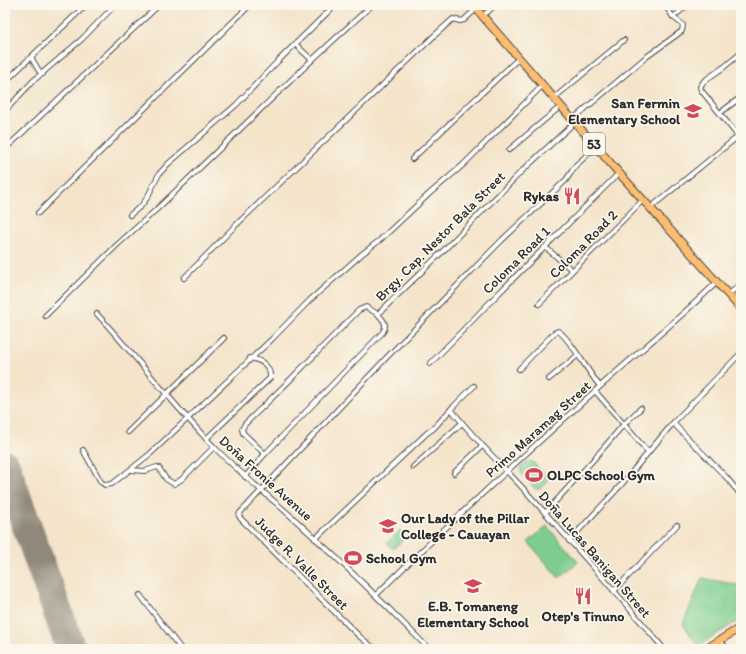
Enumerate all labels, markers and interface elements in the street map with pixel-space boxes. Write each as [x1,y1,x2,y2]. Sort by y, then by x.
place label: San Fermin Elementary School [568,95,681,128]
school or university icon: San Fermin Elementary School [683,101,703,121]
road number: 53 [583,133,605,155]
street label: Brgy. Cap. Nestor Bala Street [372,168,509,305]
restaurant icon: Rykas [562,186,582,206]
place label: Rykas [523,188,559,205]
street label: Coloma Road 2 [546,206,621,282]
street label: Coloma Road 1 [479,223,554,298]
street label: Primo Maramag Street [482,377,595,481]
street label: Doña Fronie Avenue [216,432,316,525]
sports icon: OLPC School Gym [524,465,544,485]
place label: OLPC School Gym [547,467,656,484]
street label: Doña Lucas Banigan Street [535,487,654,621]
place label: Our Lady of the Pillar College - Cauayan [401,510,530,543]
street label: Judge R. Valle Street [251,513,352,614]
school or university icon: Our Lady of the Pillar College - Cauayan [378,516,398,536]
sports icon: School Gym [343,548,363,568]
place label: School Gym [366,550,437,567]
school or university icon: E.B. Tomaneng Elementary School [463,576,483,596]
restaurant icon: Otep's Tinuno [573,586,593,606]
place label: E.B. Tomaneng Elementary School [417,598,530,631]
place label: Otep's Tinuno [542,608,624,625]

